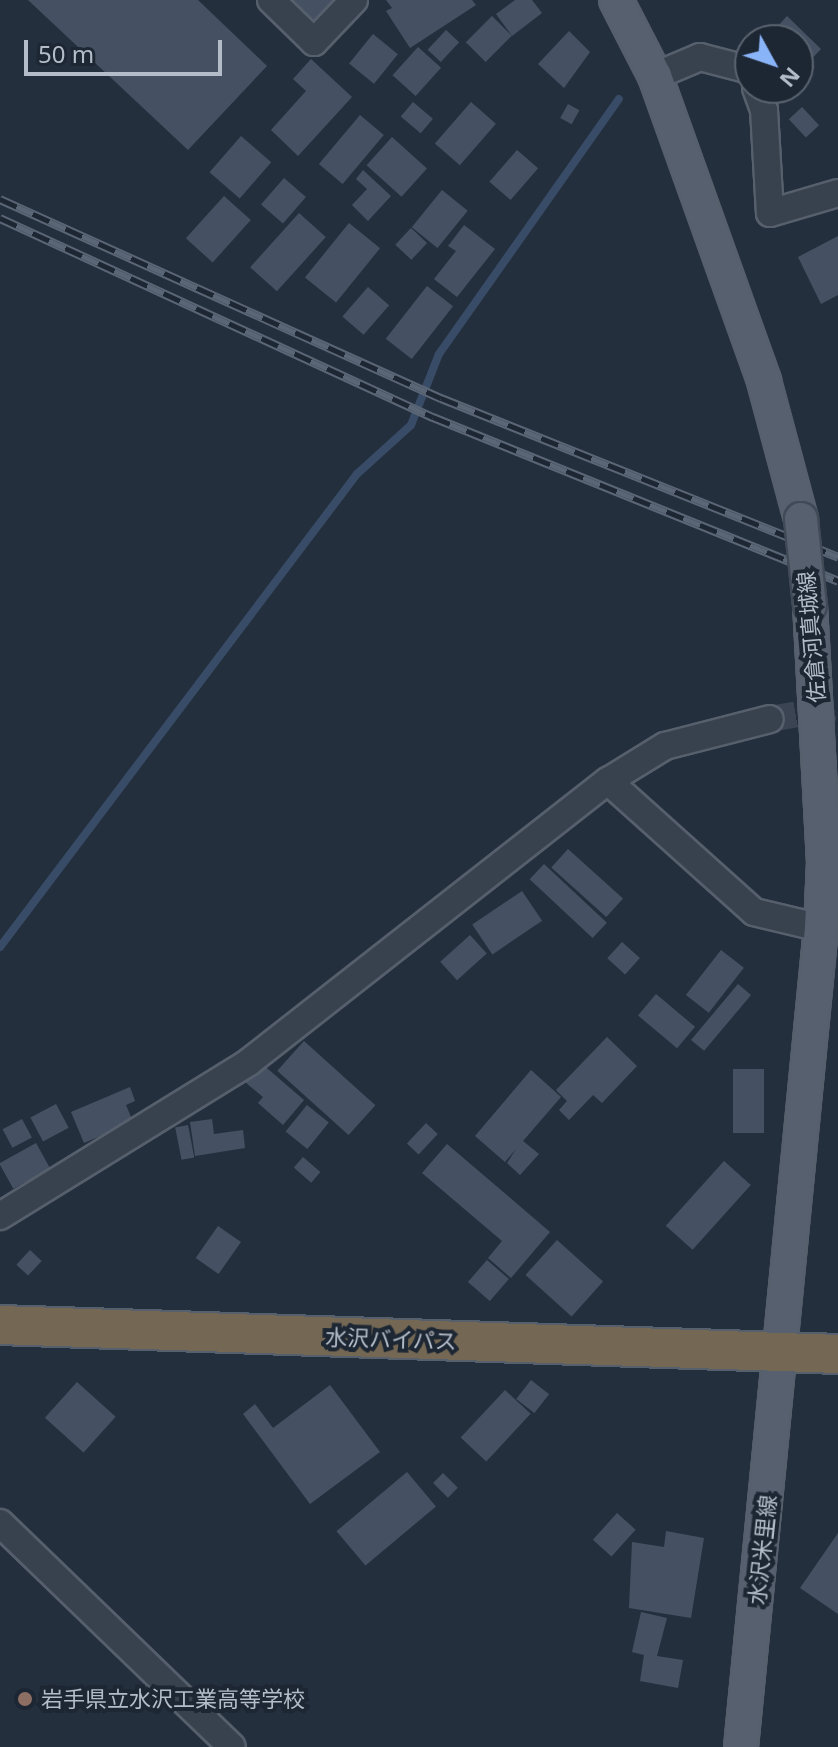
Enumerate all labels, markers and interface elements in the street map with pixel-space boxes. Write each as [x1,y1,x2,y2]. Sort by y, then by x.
scale bar [28,24,226,74]
north arrow [734,24,814,104]
text: 50 m [38,37,94,70]
text: N [774,62,808,95]
street label: 佐倉河真城線 [792,570,830,704]
street label: 水沢バイパス [325,1324,457,1354]
street label: 水沢米里線 [743,1494,781,1606]
place label: 岩手県立水沢工業高等学校 [41,1686,305,1712]
marker: 岩手県立水沢工業高等学校 [16,1690,34,1708]

